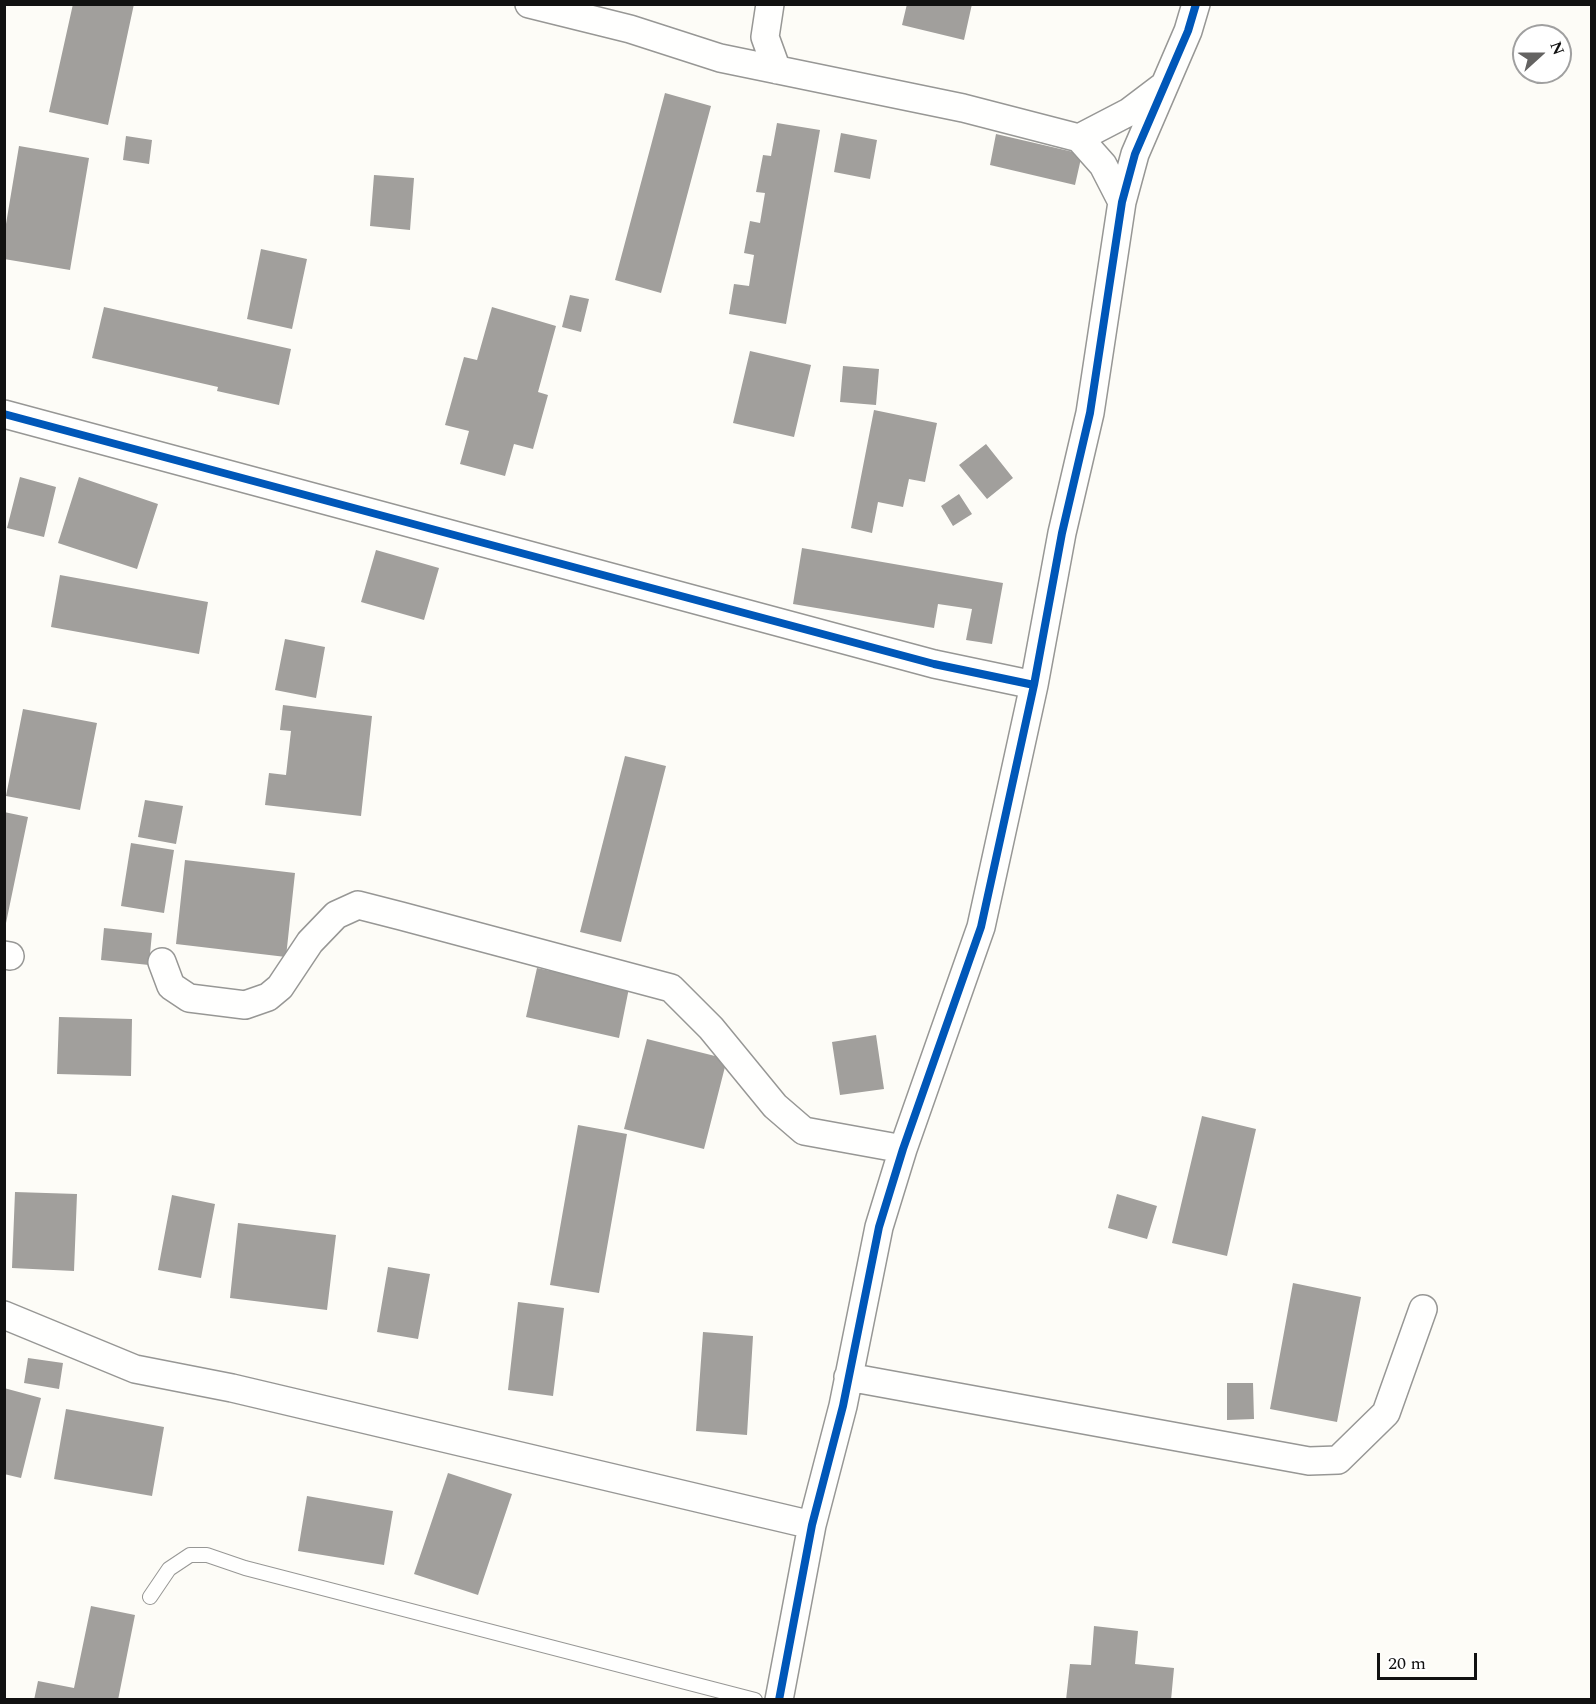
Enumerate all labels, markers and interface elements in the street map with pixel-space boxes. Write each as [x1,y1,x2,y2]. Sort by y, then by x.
north arrow [1512,24,1572,84]
text: N [1543,38,1570,59]
scale bar [1380,1641,1480,1679]
text: 20 m [1388,1650,1426,1677]

